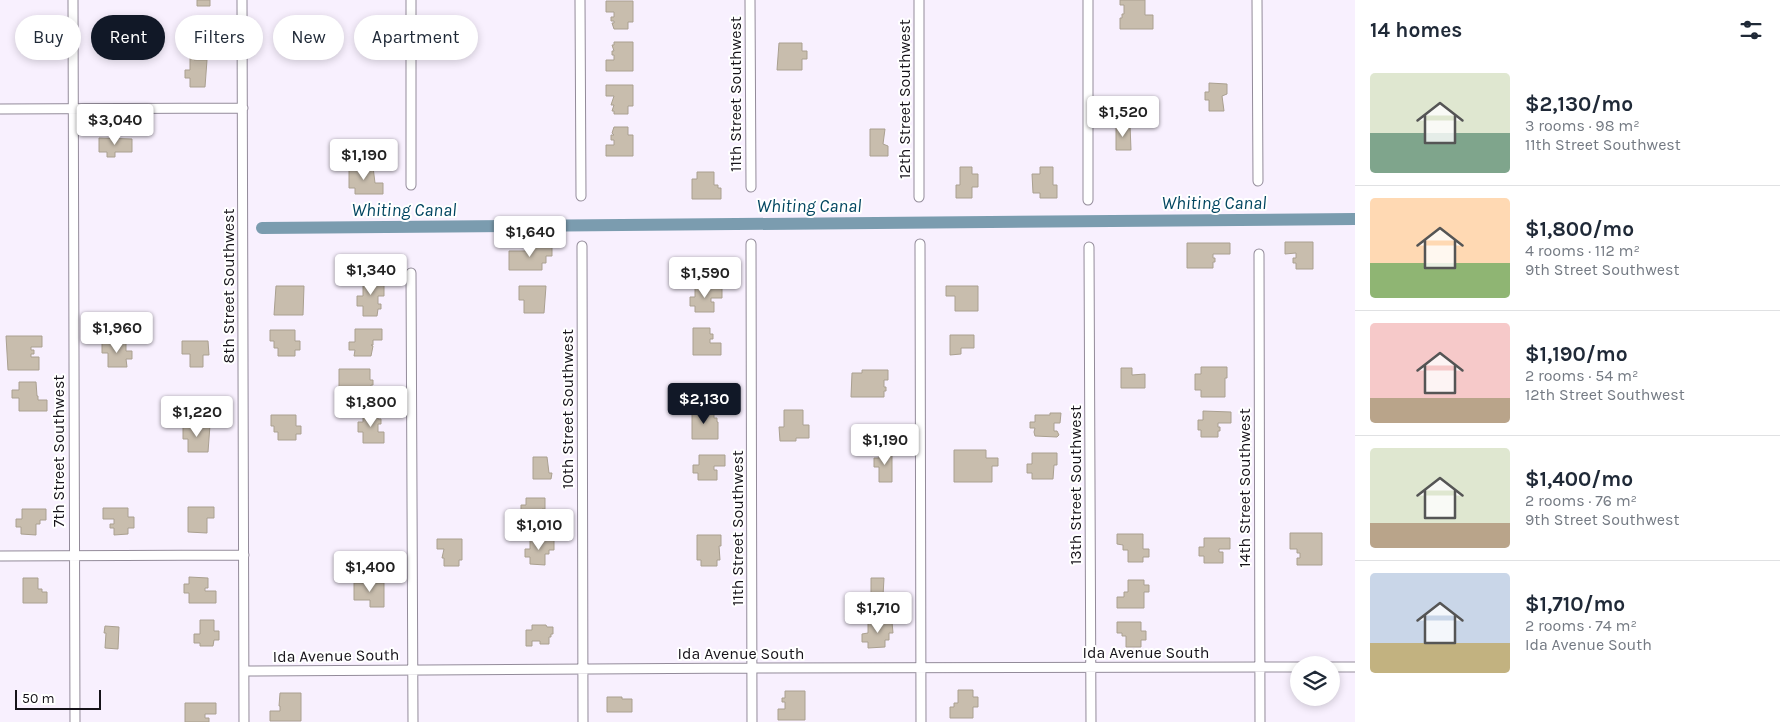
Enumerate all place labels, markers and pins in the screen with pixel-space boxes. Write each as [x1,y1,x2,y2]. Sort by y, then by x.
pin: $1,520 [1082,96,1164,138]
pin: $3,040 [74,104,156,146]
pin: $1,190 [323,138,405,181]
pin: $1,640 [489,216,571,258]
pin: $1,340 [330,254,412,296]
pin: $1,590 [664,256,746,299]
pin: $1,960 [76,312,158,354]
pin: $2,130 [663,382,745,425]
pin: $1,800 [330,386,412,428]
pin: $1,220 [156,396,238,438]
pin: $1,190 [844,424,926,466]
pin: $1,010 [498,508,580,551]
pin: $1,400 [329,550,411,593]
pin: $1,710 [837,592,919,634]

